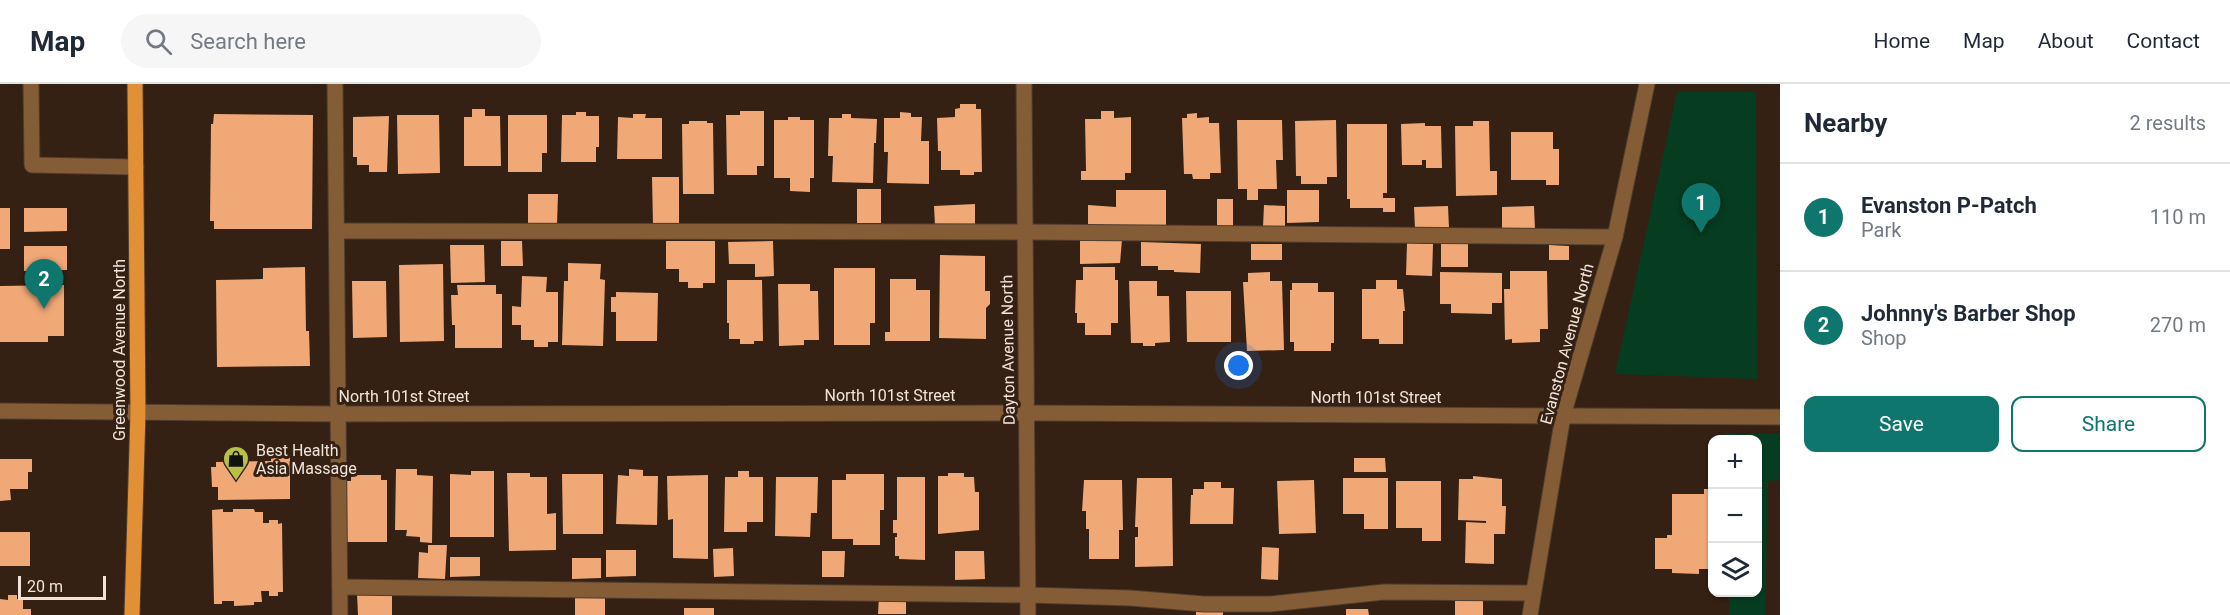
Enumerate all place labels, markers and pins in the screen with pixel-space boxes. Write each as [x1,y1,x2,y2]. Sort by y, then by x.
pin: 1 [1682,184,1720,233]
pin: 2 [24,260,63,309]
place label: Best Health Asia Massage [256,441,357,478]
shop icon: Best Health Asia Massage [221,444,251,482]

